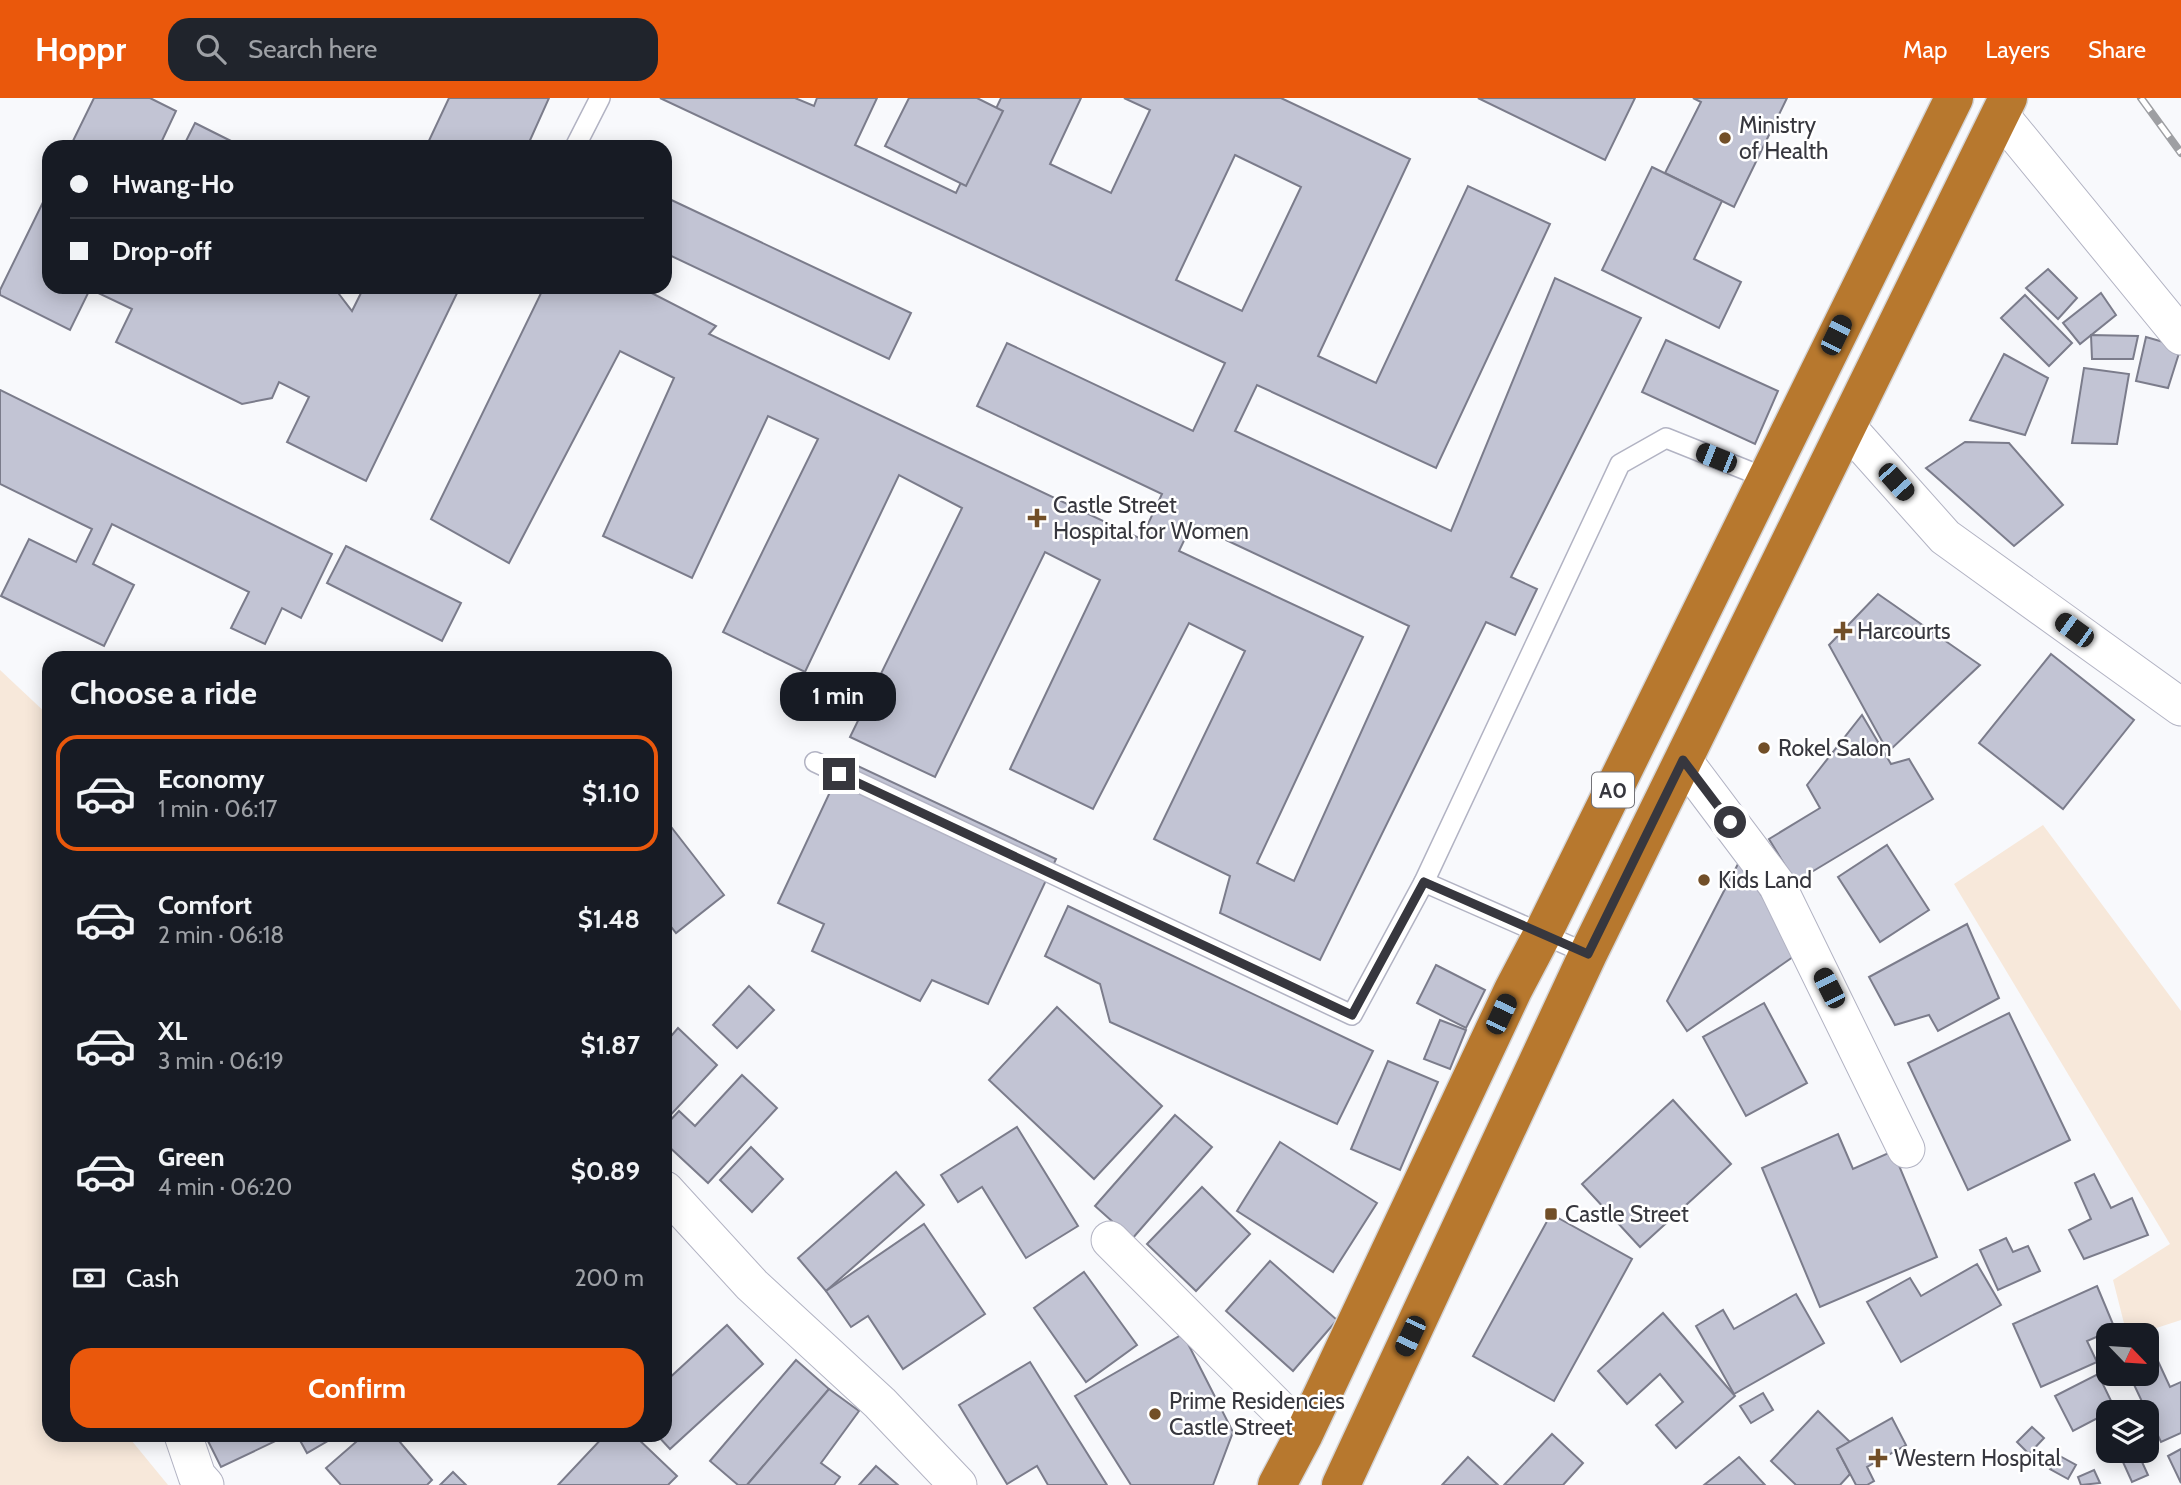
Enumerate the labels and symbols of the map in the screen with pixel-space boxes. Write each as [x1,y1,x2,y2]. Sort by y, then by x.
place label: Ministry of Health [1739,111,1829,165]
marker: Ministry of Health [1717,130,1733,146]
car [1818,312,1855,358]
car [1693,440,1740,476]
car [1875,459,1918,505]
place label: Castle Street Hospital for Women [1053,491,1249,545]
marker: Castle Street Hospital for Women [1027,508,1047,528]
car [2051,609,2098,651]
place label: Harcourts [1857,617,1951,645]
marker: Harcourts [1835,623,1851,639]
callout: 1 min [781,672,897,722]
place label: Rokel Salon [1778,734,1892,762]
marker: Rokel Salon [1756,740,1772,756]
route end [823,758,855,790]
road number: A0 [1592,772,1634,808]
route start [1714,806,1746,838]
place label: Kids Land [1718,866,1812,894]
marker: Kids Land [1696,872,1712,888]
car [1811,965,1848,1011]
car [1483,991,1520,1037]
place label: Castle Street [1565,1200,1689,1228]
marker: Castle Street [1543,1206,1559,1222]
car [1392,1313,1429,1359]
north arrow [2096,1323,2160,1386]
place label: Prime Residencies Castle Street [1169,1387,1345,1441]
marker: Prime Residencies Castle Street [1147,1406,1163,1422]
place label: Western Hospital [1894,1444,2061,1472]
marker: Western Hospital [1868,1448,1888,1468]

